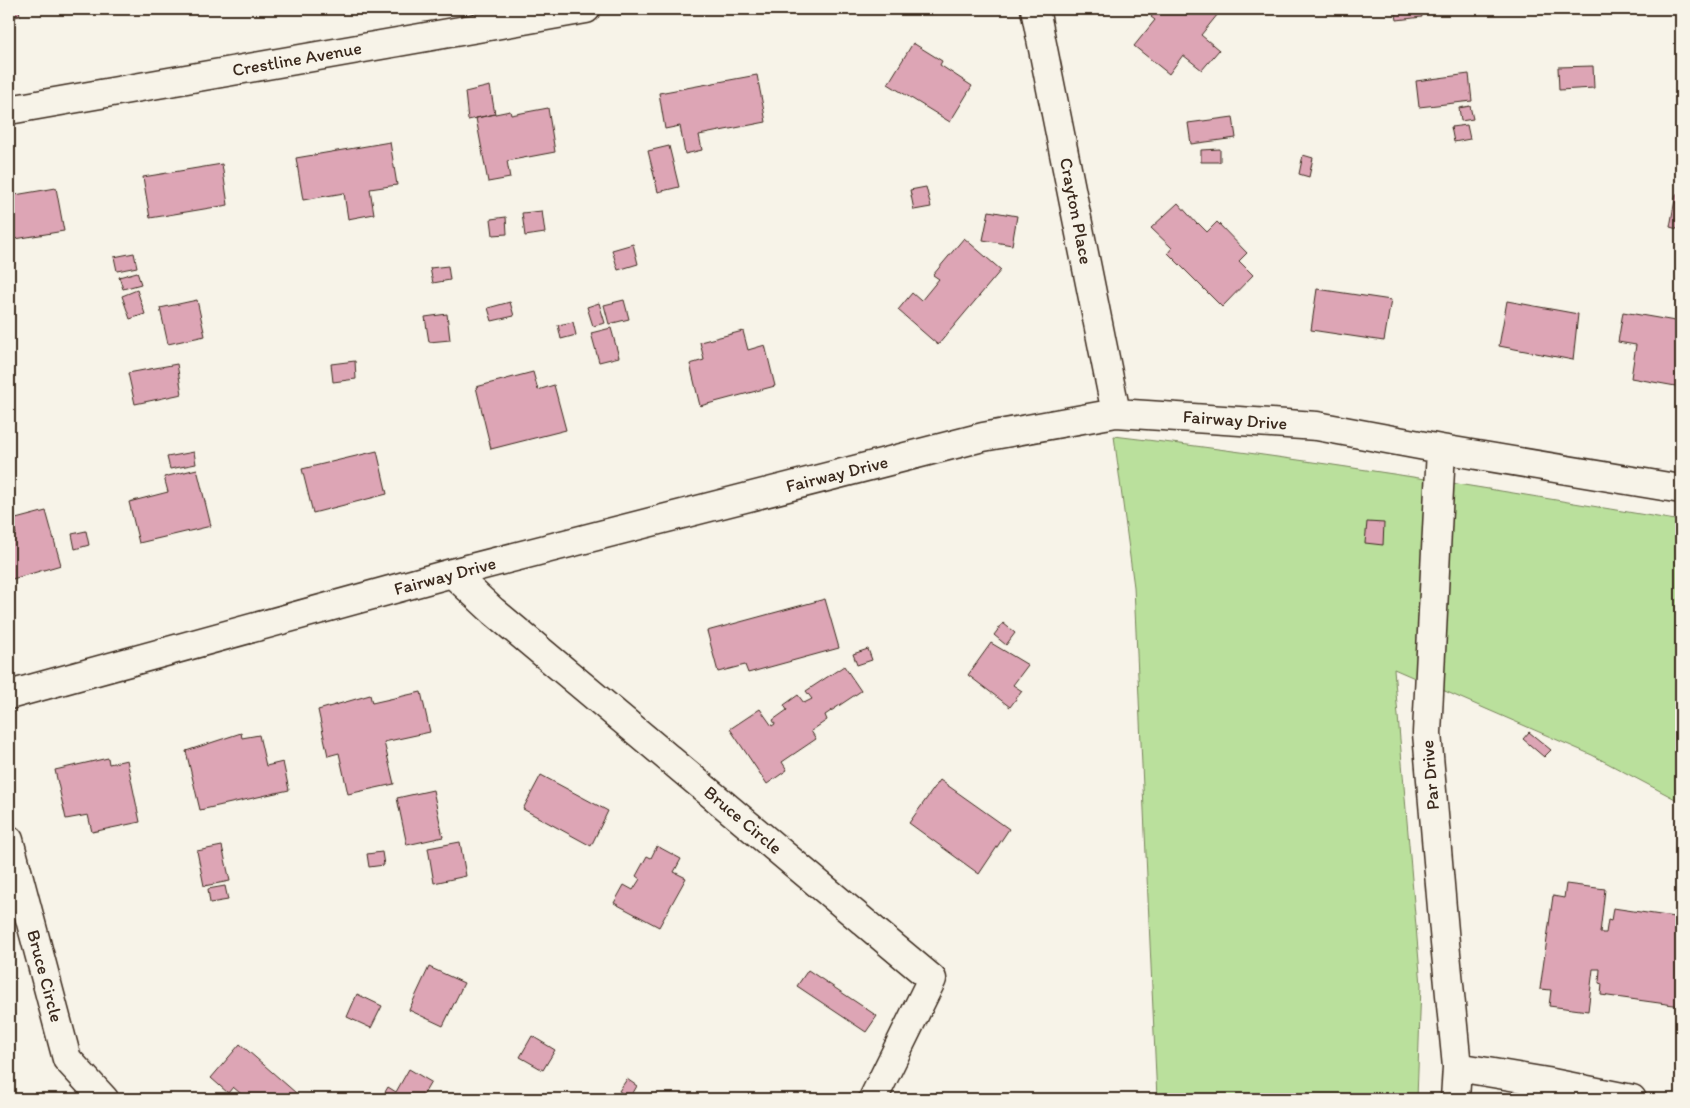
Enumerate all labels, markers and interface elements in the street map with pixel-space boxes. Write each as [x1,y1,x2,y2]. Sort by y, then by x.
street label: Crestline Avenue [231,37,363,81]
street label: Crayton Place [1055,156,1097,266]
street label: Fairway Drive [1182,405,1288,435]
street label: Fairway Drive [784,451,890,497]
street label: Fairway Drive [392,552,498,600]
street label: Par Drive [1416,739,1444,811]
street label: Bruce Circle [700,781,786,859]
street label: Bruce Circle [22,927,68,1025]

